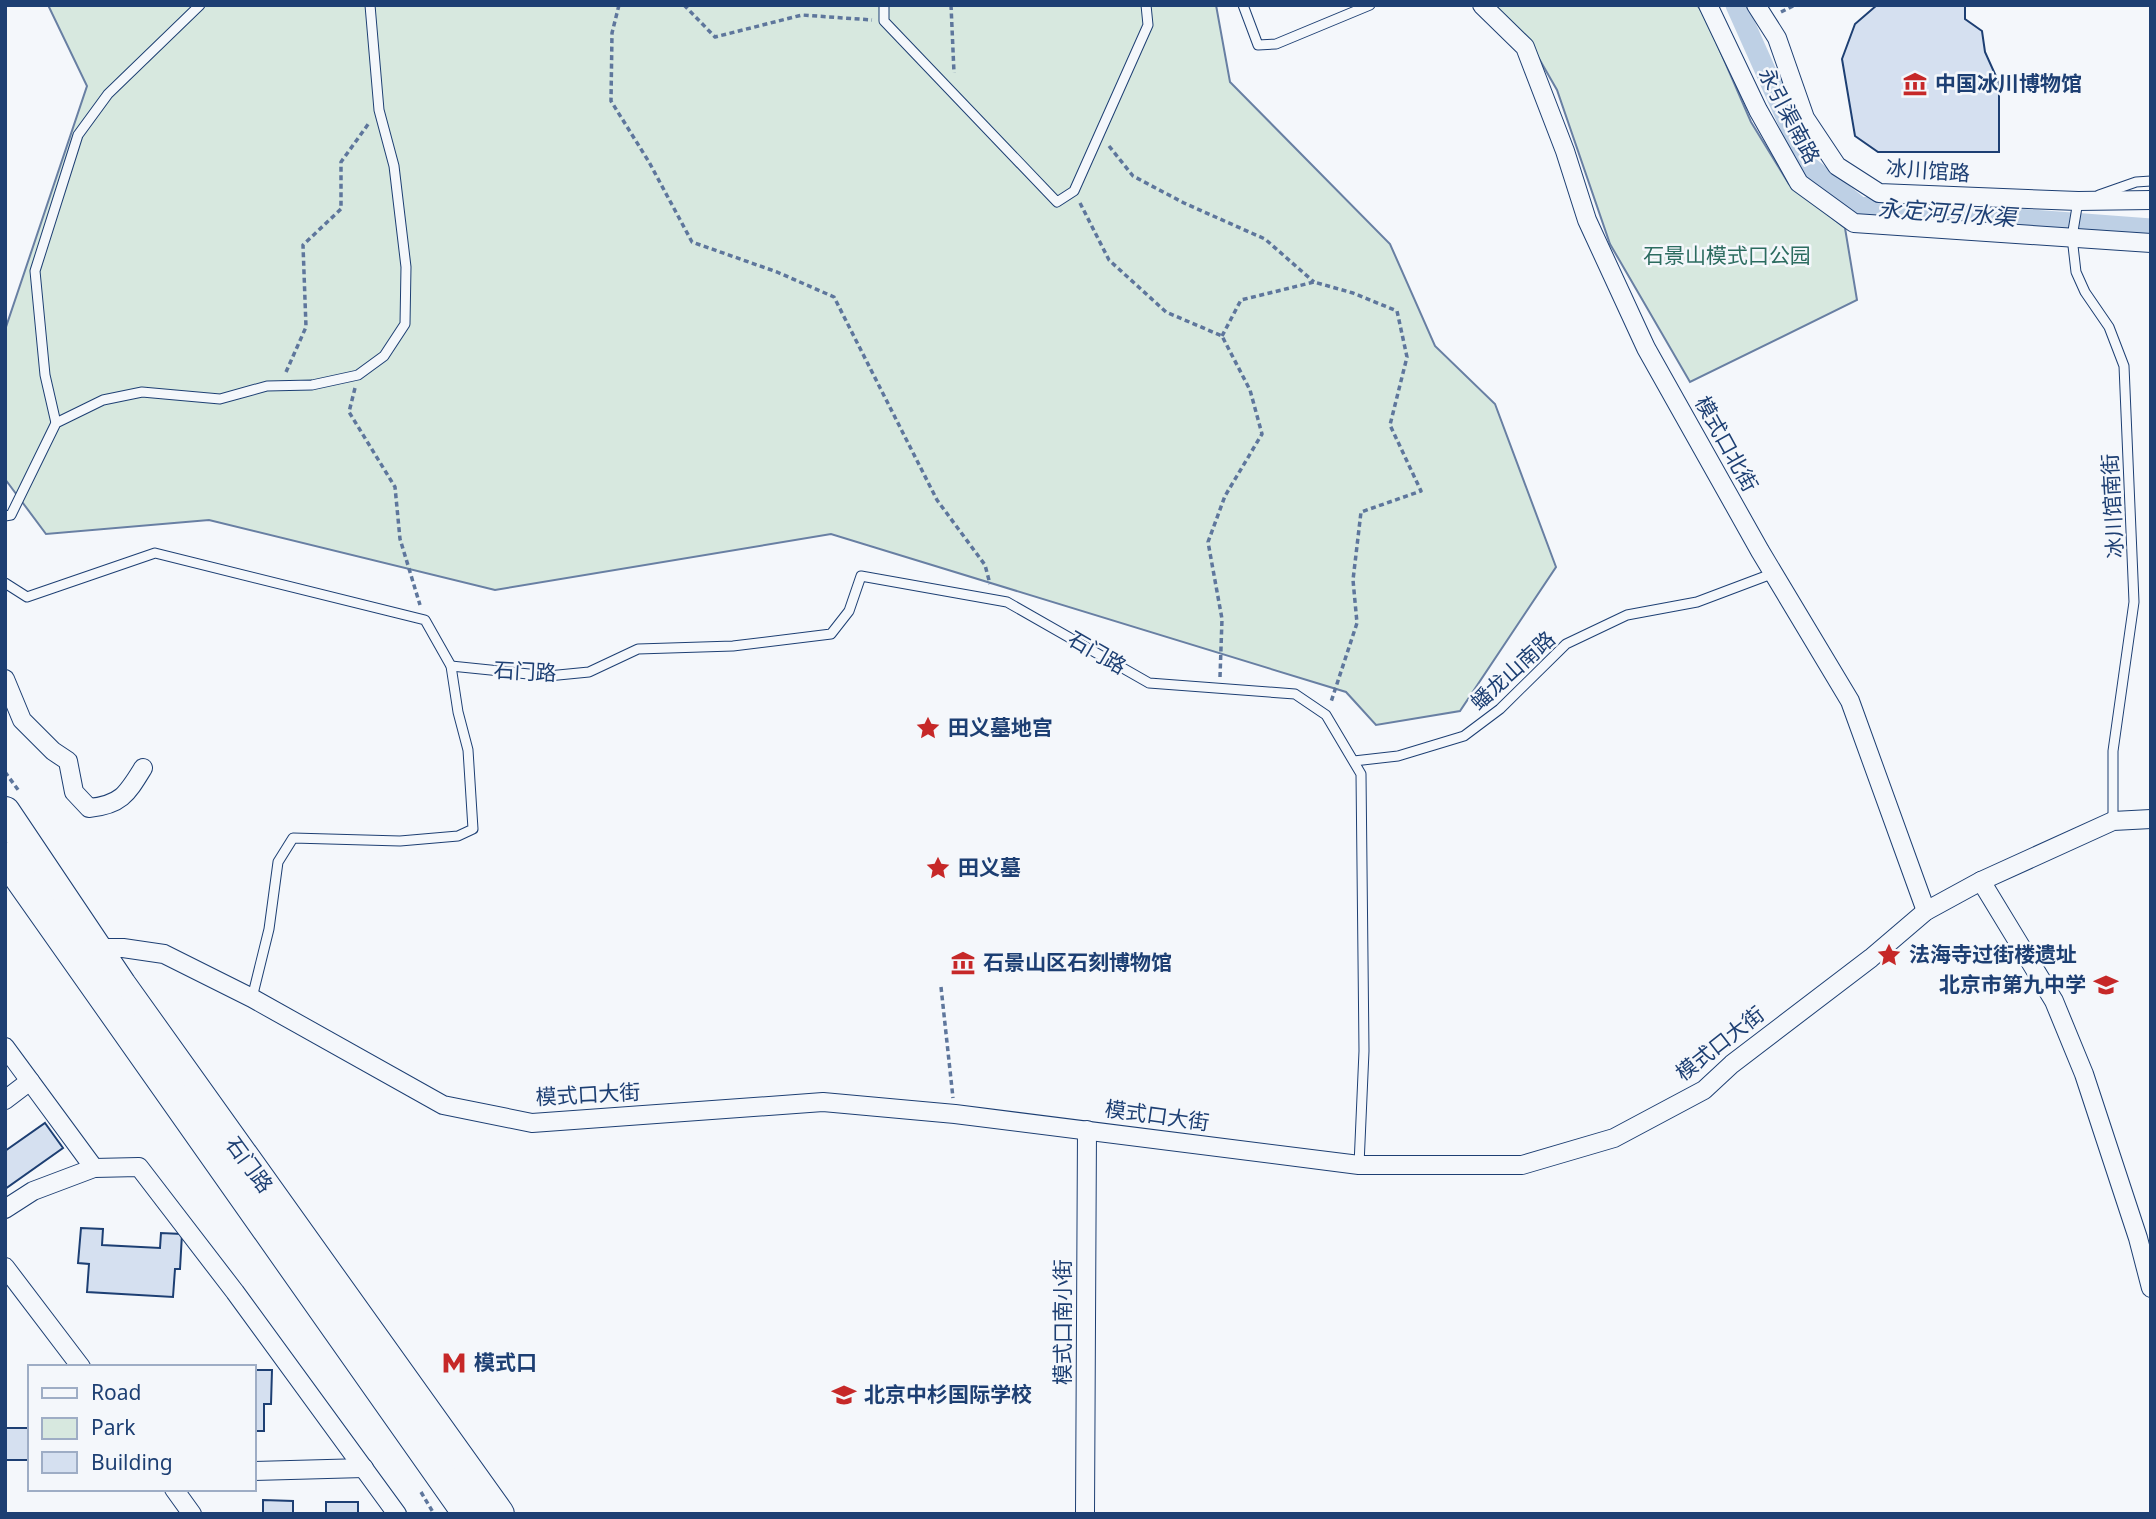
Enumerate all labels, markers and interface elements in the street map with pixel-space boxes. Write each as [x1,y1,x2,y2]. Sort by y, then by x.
street label: 永引渠南路 [1753,63,1827,168]
place label: 中国冰川博物馆 [1935,69,2082,97]
museum icon: 中国冰川博物馆 [1901,70,1929,98]
street label: 冰川馆路 [1885,153,1971,187]
water label: 永定河引水渠 [1877,191,2020,233]
park label: 石景山模式口公园 [1643,241,1811,269]
street label: 模式口北街 [1689,391,1765,496]
street label: 冰川馆南街 [2095,453,2129,559]
street label: 石门路 [1063,624,1132,680]
street label: 蟠龙山南路 [1464,625,1561,716]
street label: 石门路 [493,655,557,687]
place label: 田义墓地宫 [948,713,1053,741]
place icon: 田义墓地宫 [914,714,942,742]
place label: 田义墓 [958,853,1021,881]
place icon: 田义墓 [924,854,952,882]
place label: 法海寺过街楼遗址 [1909,940,2077,968]
place icon: 法海寺过街楼遗址 [1875,941,1903,969]
place label: 石景山区石刻博物馆 [983,948,1172,976]
museum icon: 石景山区石刻博物馆 [949,949,977,977]
place label: 北京市第九中学 [1939,970,2086,998]
school or university icon: 北京市第九中学 [2092,971,2120,999]
street label: 模式口大街 [1669,1000,1769,1087]
street label: 模式口大街 [535,1077,641,1111]
street label: 模式口大街 [1103,1094,1211,1136]
street label: 石门路 [220,1131,280,1198]
street label: 模式口南小街 [1048,1259,1076,1385]
place label: 模式口 [474,1348,537,1376]
metro station icon: 模式口 [440,1349,468,1377]
legend [28,1365,256,1491]
text: Road [91,1378,141,1406]
place label: 北京中杉国际学校 [864,1380,1032,1408]
school or university icon: 北京中杉国际学校 [830,1381,858,1409]
text: Park [91,1413,136,1441]
text: Building [91,1448,173,1476]

